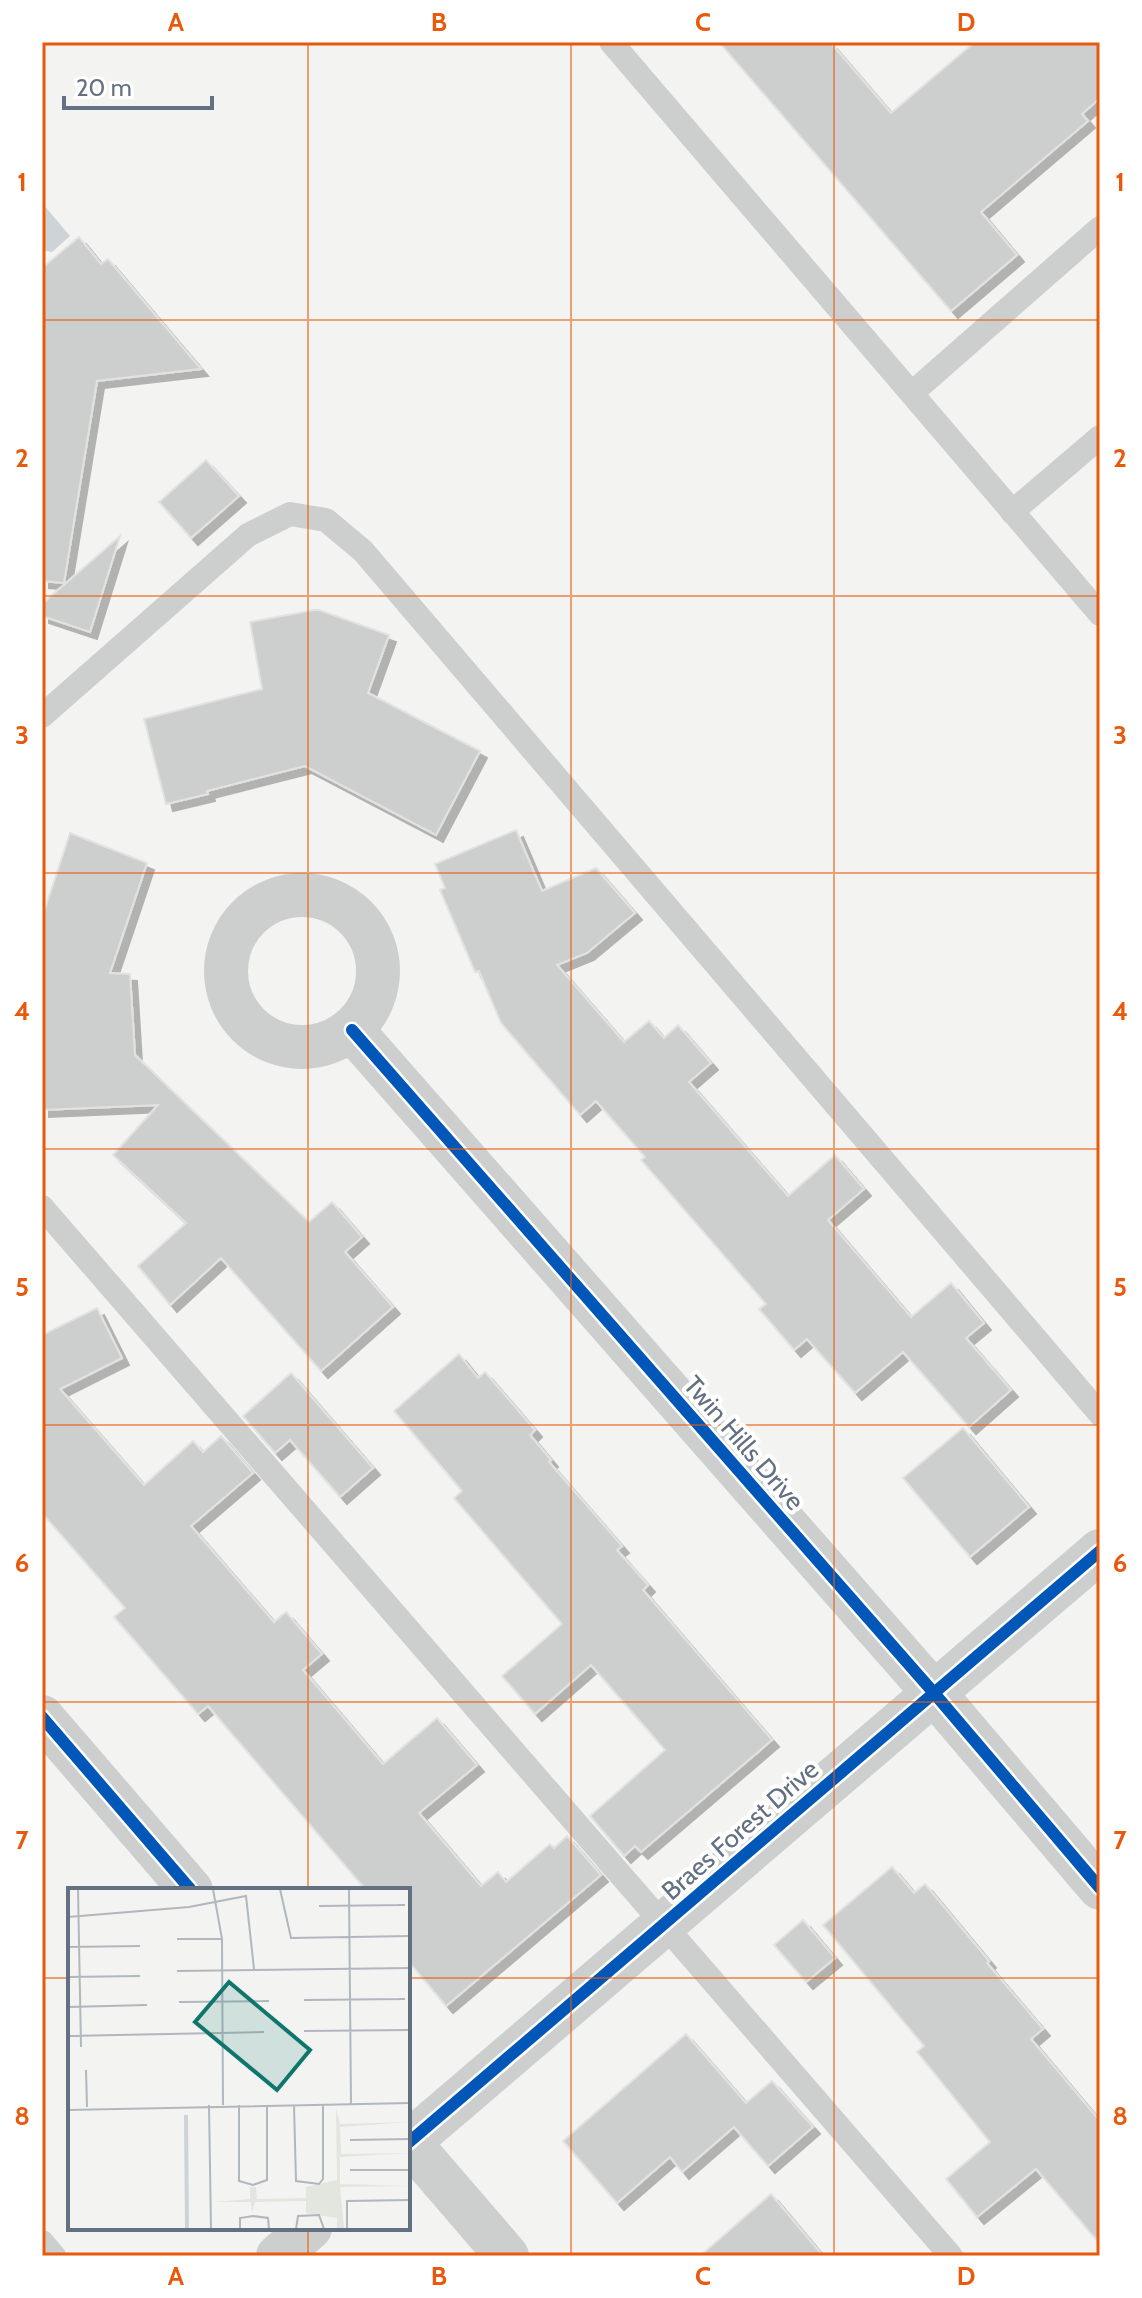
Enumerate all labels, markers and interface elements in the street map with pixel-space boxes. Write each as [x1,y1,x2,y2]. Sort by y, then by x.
text: A [168,6,185,38]
text: B [431,6,447,38]
text: C [695,6,711,38]
text: D [957,6,975,38]
scale bar [64,60,212,110]
text: 20 m [76,73,132,102]
text: 1 [17,166,27,198]
text: 1 [1115,166,1125,198]
text: 2 [15,442,29,474]
text: 2 [1113,442,1127,474]
text: 3 [15,719,29,751]
text: 3 [1113,719,1127,751]
text: 4 [14,995,30,1027]
text: 4 [1112,995,1128,1027]
text: 5 [15,1271,29,1303]
text: 5 [1113,1271,1127,1303]
street label: Twin Hills Drive [677,1369,811,1517]
text: 6 [15,1547,29,1579]
text: 6 [1113,1547,1127,1579]
street label: Braes Forest Drive [655,1753,825,1907]
text: 7 [15,1824,29,1856]
text: 7 [1113,1824,1127,1856]
inset map [68,1888,410,2230]
text: 8 [14,2100,30,2132]
text: 8 [1112,2100,1128,2132]
text: A [168,2260,185,2292]
text: B [431,2260,447,2292]
text: C [695,2260,711,2292]
text: D [957,2260,975,2292]

